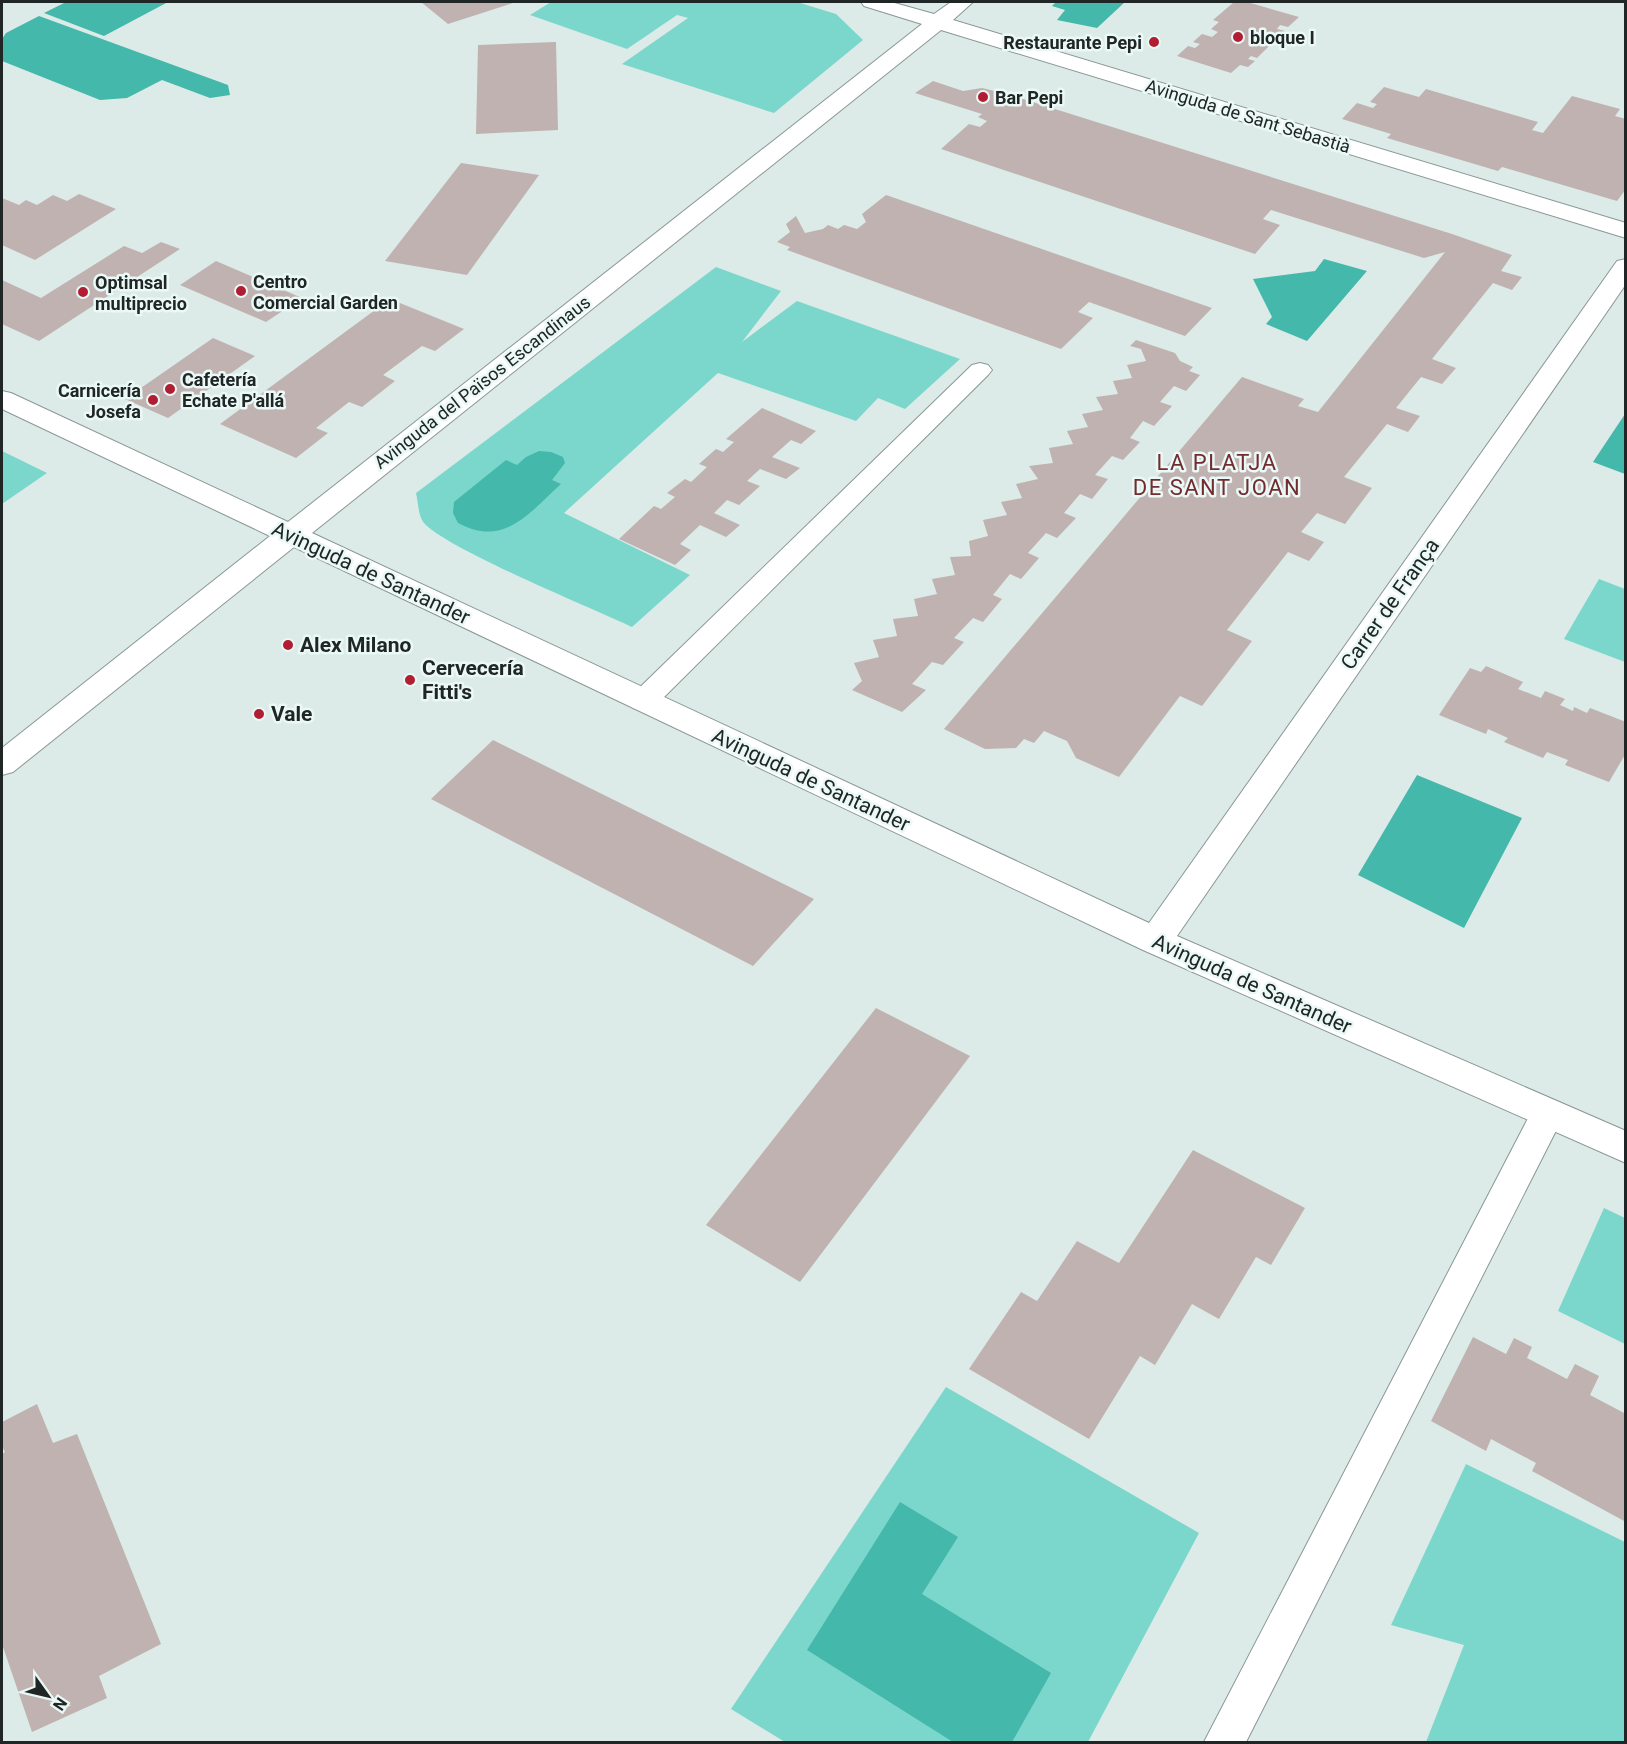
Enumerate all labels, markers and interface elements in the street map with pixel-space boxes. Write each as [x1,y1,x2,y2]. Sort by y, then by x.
place label: bloque I [1250,27,1315,48]
marker: bloque I [1231,30,1245,44]
place label: Restaurante Pepi [1003,32,1142,53]
marker: Restaurante Pepi [1147,35,1161,49]
street label: Avinguda de Sant Sebastià [1143,75,1353,157]
place label: Bar Pepi [995,87,1063,108]
marker: Bar Pepi [976,90,990,104]
place label: Centro Comercial Garden [253,271,398,313]
place label: Optimsal multiprecio [95,272,187,314]
marker: Centro Comercial Garden [234,284,248,298]
marker: Optimsal multiprecio [76,285,90,299]
street label: Avinguda del Països Escandinaus [370,291,594,473]
place label: Cafetería Echate P'allá [182,369,285,411]
place label: Carnicería Josefa [58,380,141,422]
marker: Cafetería Echate P'allá [163,382,177,396]
marker: Carnicería Josefa [146,393,160,407]
district label: LA PLATJA DE SANT JOAN [1133,450,1301,500]
street label: Avinguda de Santander [268,517,474,629]
street label: Carrer de França [1336,534,1444,674]
place label: Alex Milano [300,633,411,657]
marker: Alex Milano [281,638,295,652]
place label: Cervecería Fitti's [422,656,524,704]
marker: Cervecería Fitti's [403,673,417,687]
place label: Vale [271,702,312,726]
marker: Vale [252,707,266,721]
street label: Avinguda de Santander [708,724,914,836]
street label: Avinguda de Santander [1149,929,1355,1039]
north arrow [18,1666,78,1726]
text: N [49,1694,71,1714]

